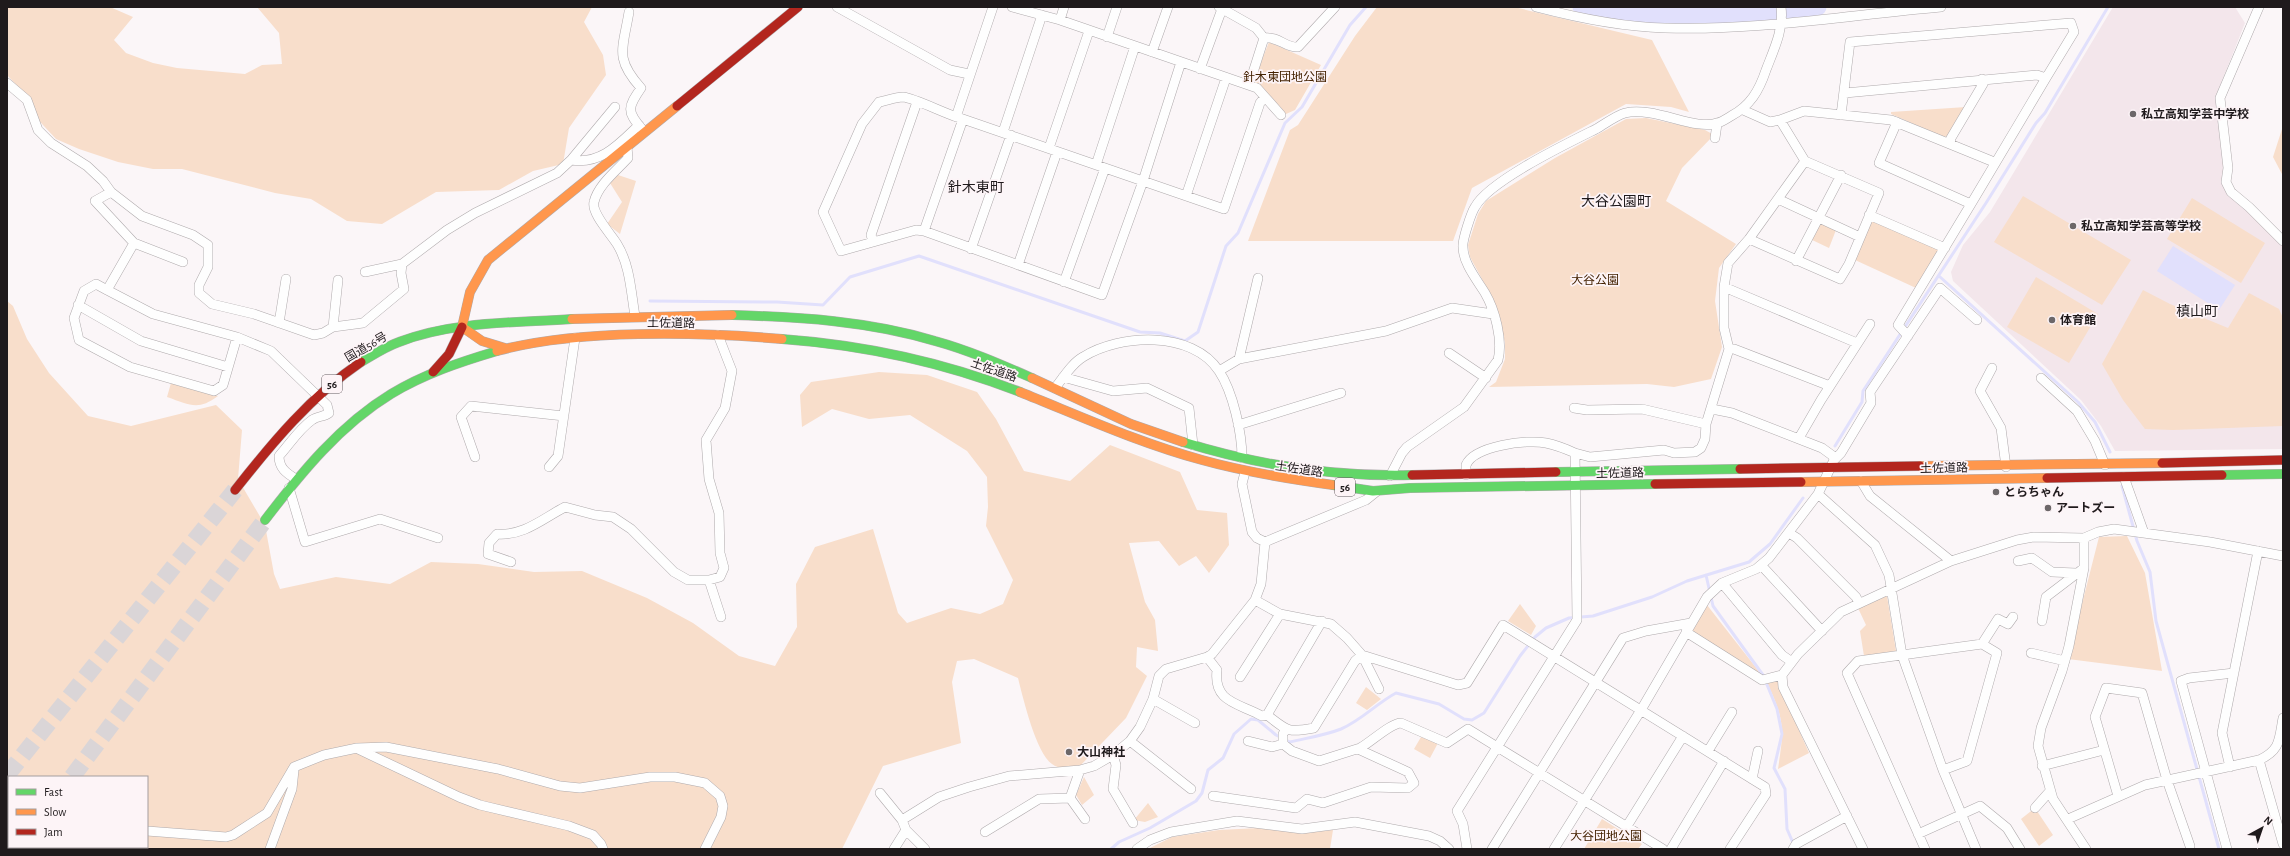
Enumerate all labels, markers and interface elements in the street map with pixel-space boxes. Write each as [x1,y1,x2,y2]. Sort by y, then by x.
park label: 針木東団地公園 [1243,71,1327,83]
place label: 私立高知学芸中学校 [2141,107,2249,120]
marker: 私立高知学芸中学校 [2128,109,2138,119]
district label: 針木東町 [948,180,1004,195]
district label: 大谷公園町 [1581,194,1651,209]
place label: 私立高知学芸高等学校 [2081,219,2201,232]
marker: 私立高知学芸高等学校 [2068,221,2078,231]
park label: 大谷公園 [1571,274,1619,286]
district label: 槙山町 [2176,304,2218,319]
place label: 体育館 [2060,313,2096,326]
marker: 体育館 [2047,315,2057,325]
street label: 土佐道路 [647,316,695,329]
street label: 国道56号 [342,329,389,364]
street label: 土佐道路 [969,356,1019,383]
road number: 56 [322,375,342,393]
street label: 土佐道路 [1274,459,1324,478]
street label: 土佐道路 [1920,461,1968,474]
street label: 土佐道路 [1596,466,1644,479]
road number: 56 [1335,478,1355,496]
place label: とらちゃん [2004,485,2064,498]
marker: とらちゃん [1991,487,2001,497]
place label: アートズー [2056,501,2115,514]
marker: アートズー [2043,503,2053,513]
place label: 大山神社 [1077,745,1125,758]
marker: 大山神社 [1064,747,1074,757]
legend [8,776,148,848]
text: Fast [44,786,63,798]
text: Slow [44,806,66,818]
north arrow [2242,808,2282,848]
text: N [2262,814,2275,827]
text: Jam [44,826,63,838]
park label: 大谷団地公園 [1570,830,1642,842]

